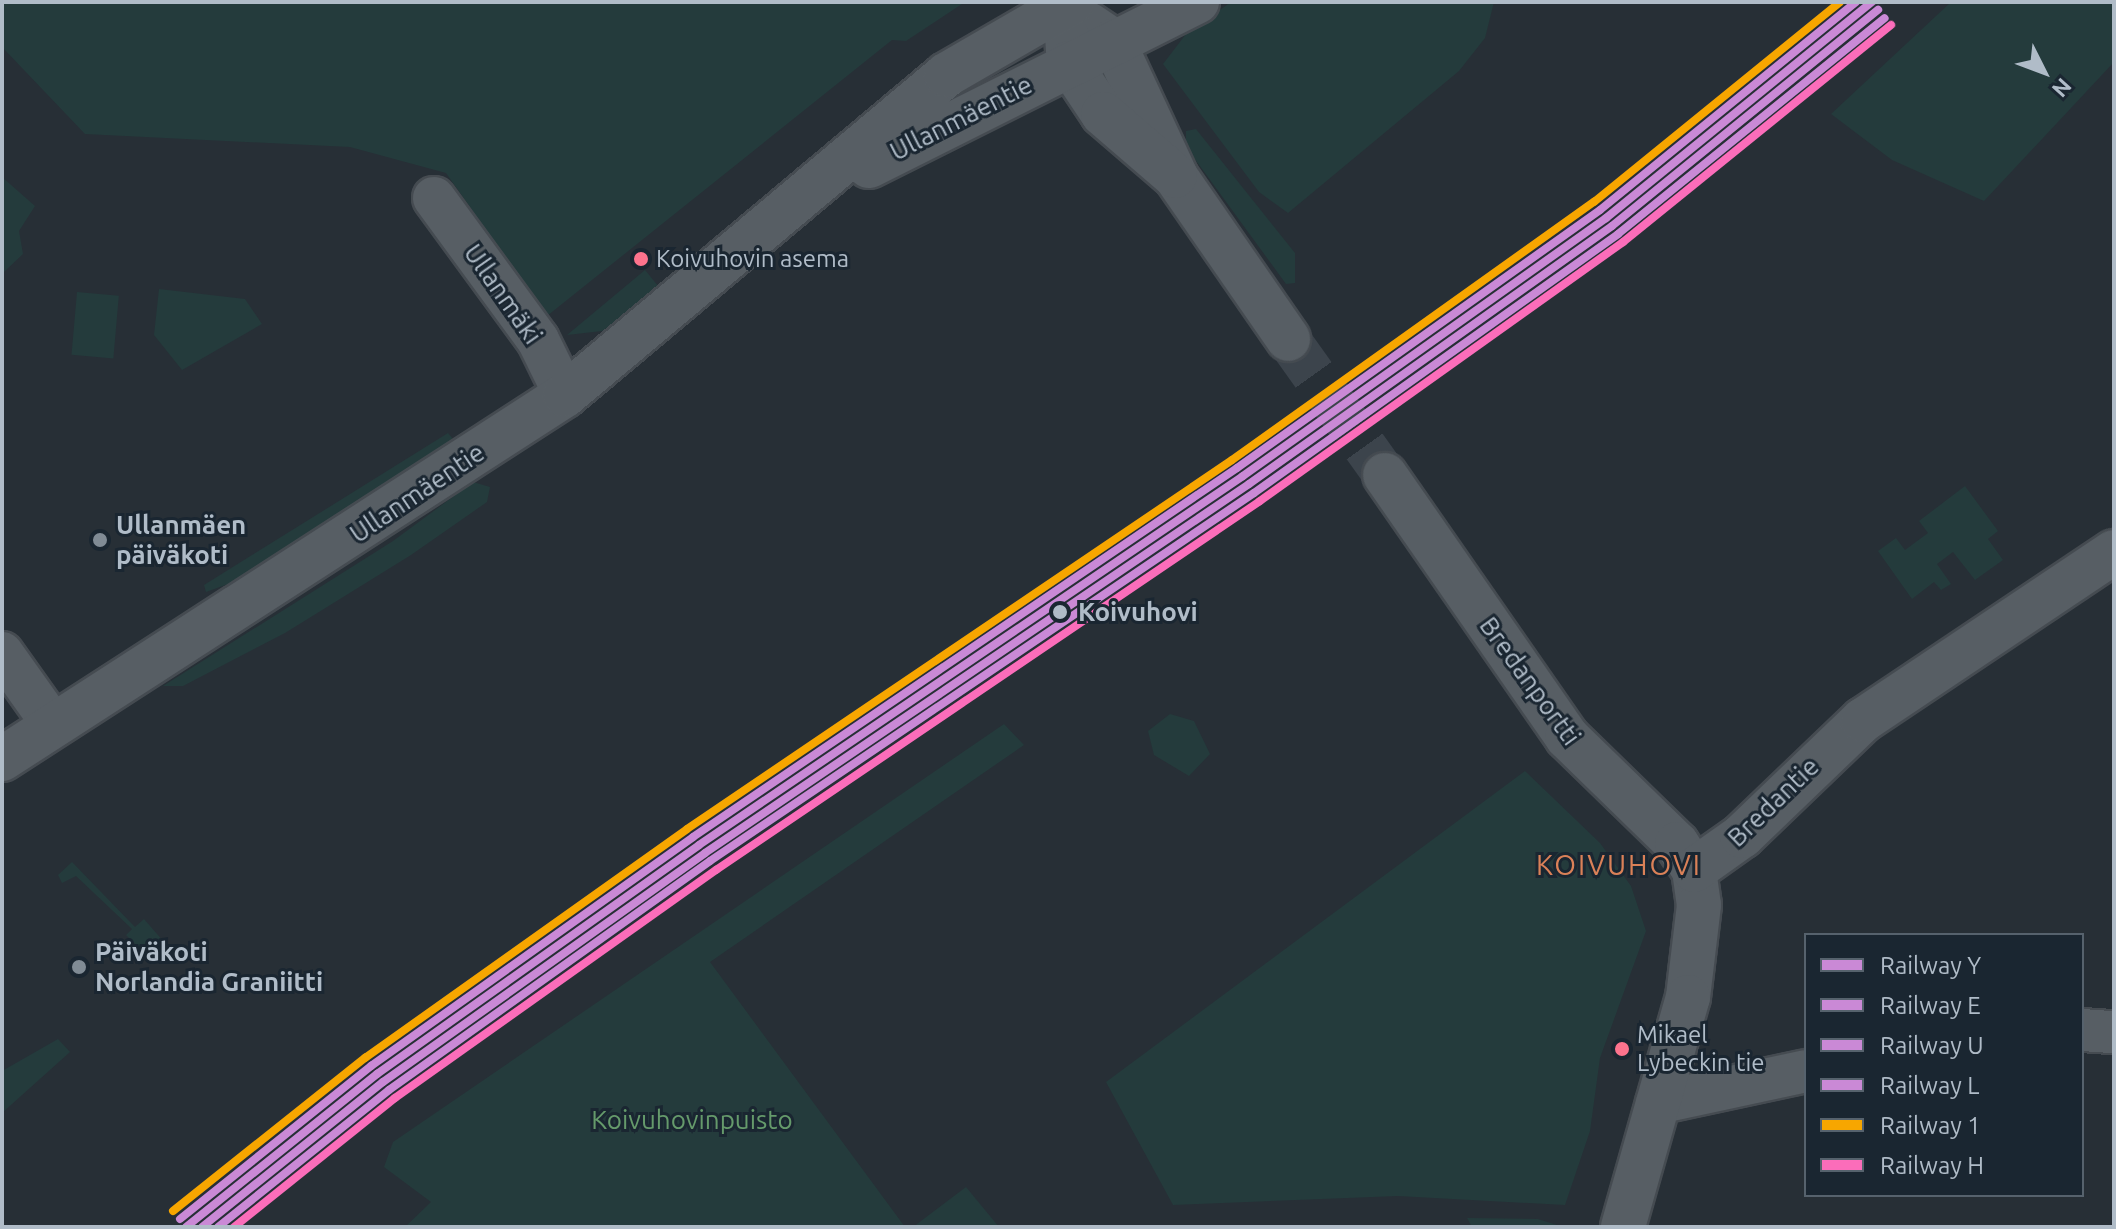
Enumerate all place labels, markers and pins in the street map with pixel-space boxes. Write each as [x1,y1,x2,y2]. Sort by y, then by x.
place label: Koivuhovin asema [656,245,849,273]
marker: Koivuhovin asema [633,251,649,267]
place label: Ullanmäen päiväkoti [116,509,246,570]
marker: Ullanmäen päiväkoti [91,531,109,549]
place label: Koivuhovi [1078,596,1198,628]
marker: Koivuhovi [1049,601,1071,623]
place label: Päiväkoti Norlandia Graniitti [95,936,323,998]
marker: Päiväkoti Norlandia Graniitti [70,958,88,976]
place label: Mikael Lybeckin tie [1637,1021,1765,1077]
marker: Mikael Lybeckin tie [1614,1041,1630,1057]

